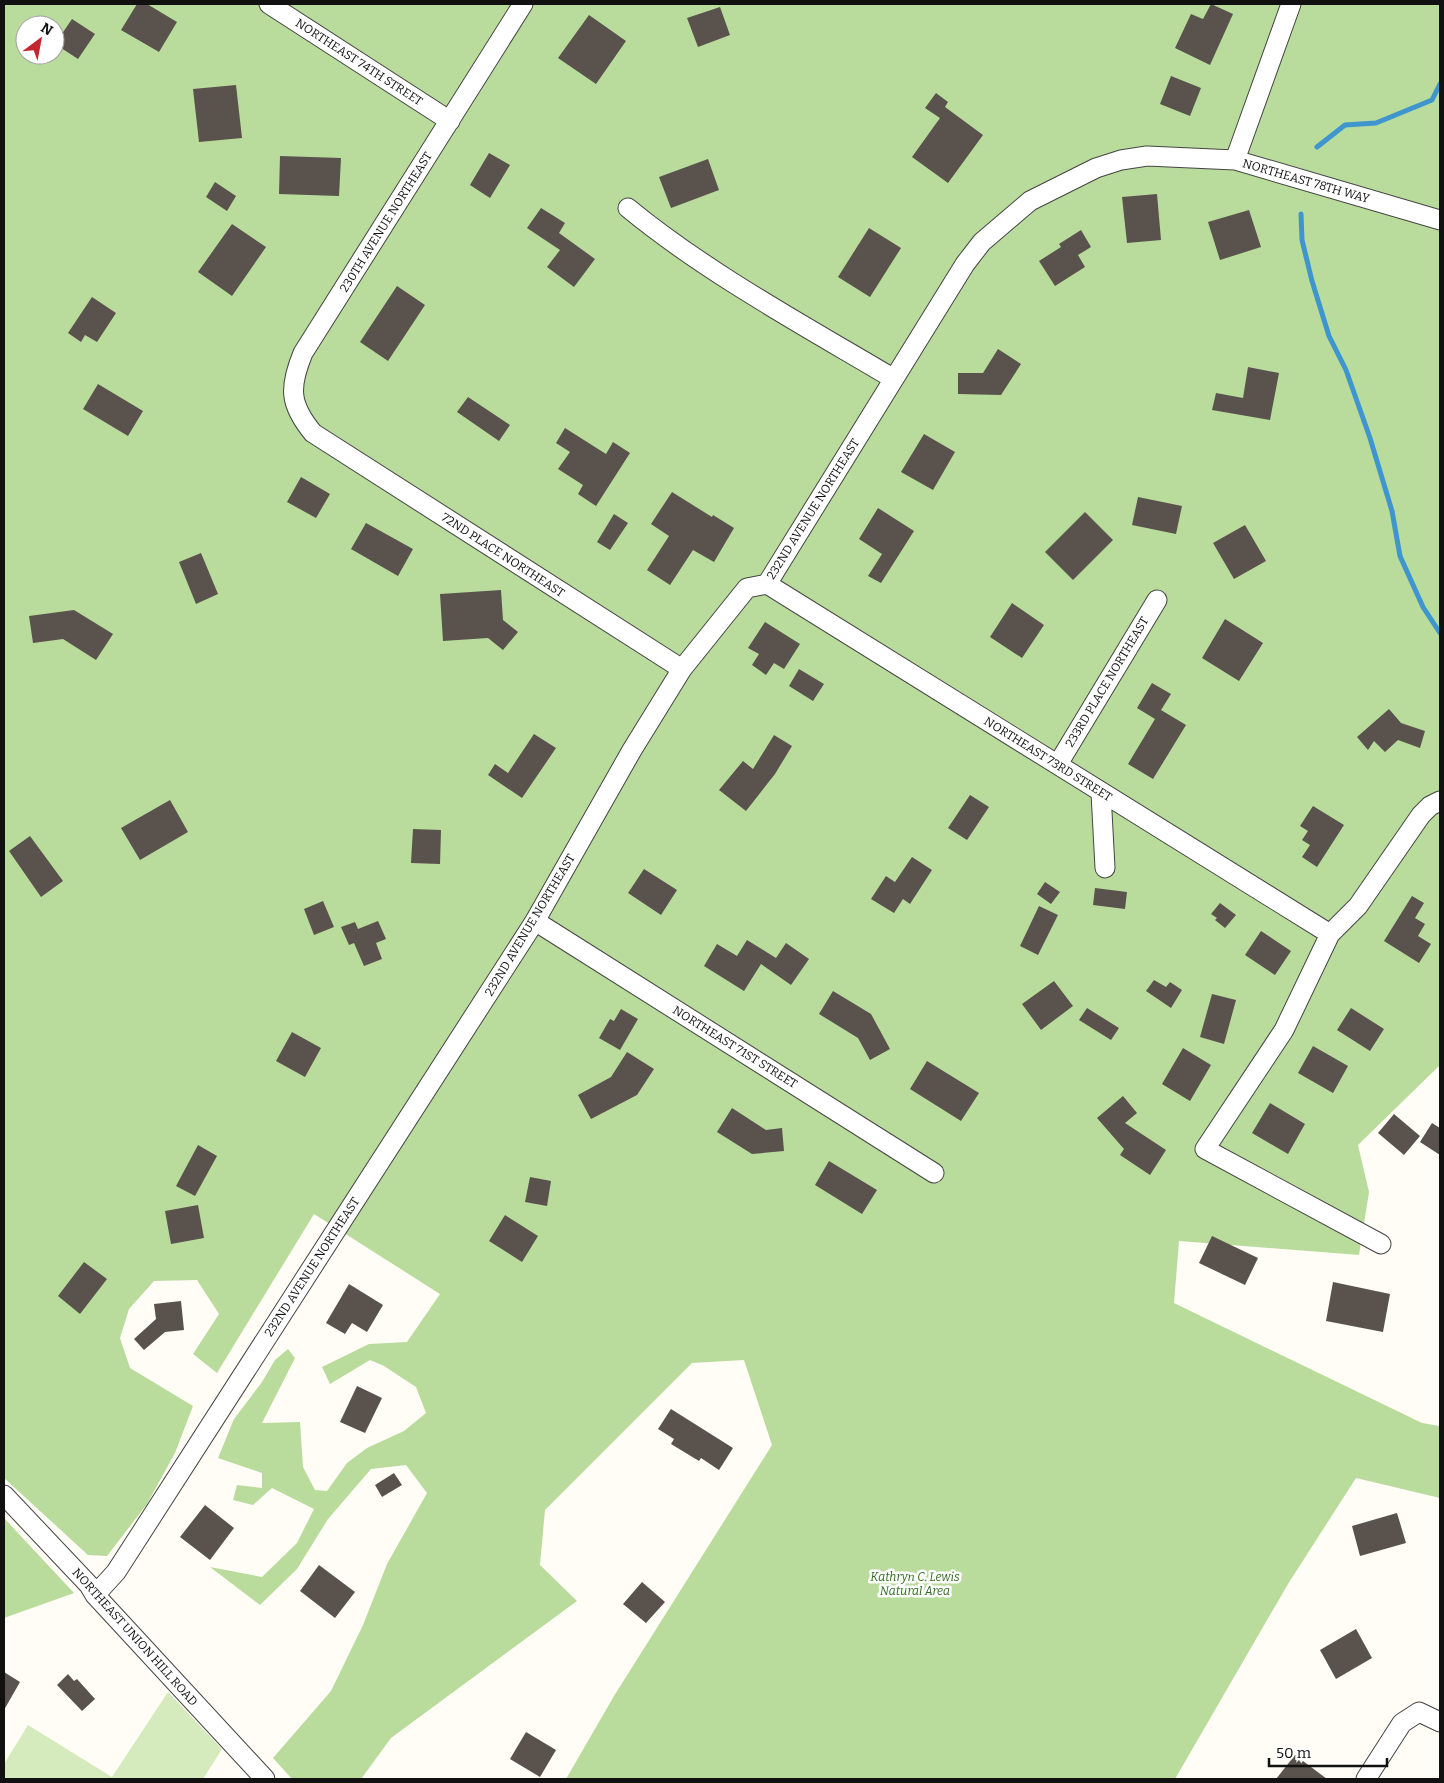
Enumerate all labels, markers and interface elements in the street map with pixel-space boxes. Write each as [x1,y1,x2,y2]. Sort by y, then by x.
north arrow [15,15,65,65]
street label: NORTHEAST 74TH STREET [293,16,425,108]
text: N [38,19,56,40]
street label: 230TH AVENUE NORTHEAST [337,149,435,295]
street label: NORTHEAST 78TH WAY [1241,156,1371,206]
street label: 232ND AVENUE NORTHEAST [764,436,862,582]
street label: 72ND PLACE NORTHEAST [439,510,567,600]
street label: 233RD PLACE NORTHEAST [1063,614,1151,750]
street label: NORTHEAST 73RD STREET [981,714,1115,804]
street label: 232ND AVENUE NORTHEAST [482,852,578,998]
street label: NORTHEAST 71ST STREET [670,1003,800,1091]
street label: 232ND AVENUE NORTHEAST [262,1195,362,1339]
street label: NORTHEAST UNION HILL ROAD [70,1565,200,1709]
park label: Kathryn C. Lewis Natural Area [870,1570,960,1598]
scale bar [1269,1736,1386,1768]
text: 50 m [1276,1744,1312,1762]

